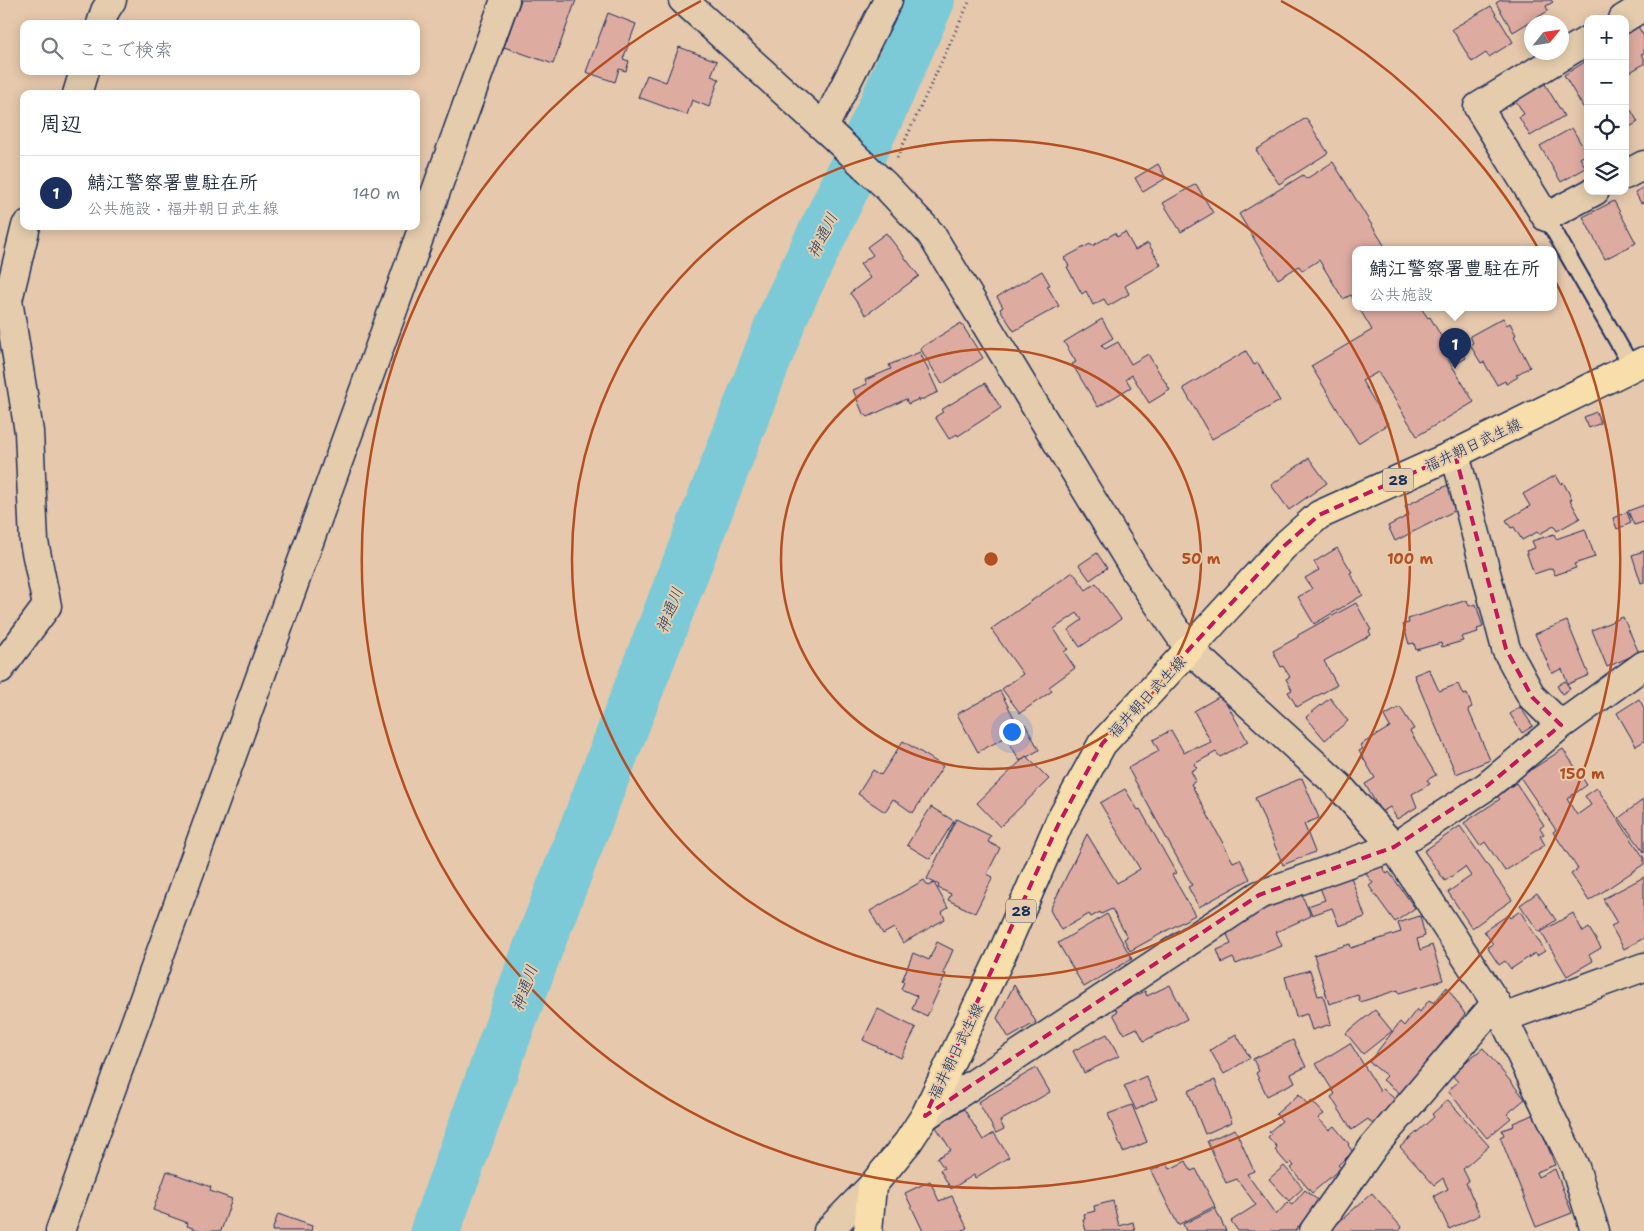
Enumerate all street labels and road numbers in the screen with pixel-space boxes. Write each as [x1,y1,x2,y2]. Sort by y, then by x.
street label: 福井朝日武生線 [1421,414,1525,476]
road number: 28 [1383,468,1413,492]
street label: 福井朝日武生線 [1104,652,1190,742]
road number: 28 [1006,899,1036,922]
street label: 福井朝日武生線 [924,999,988,1103]

